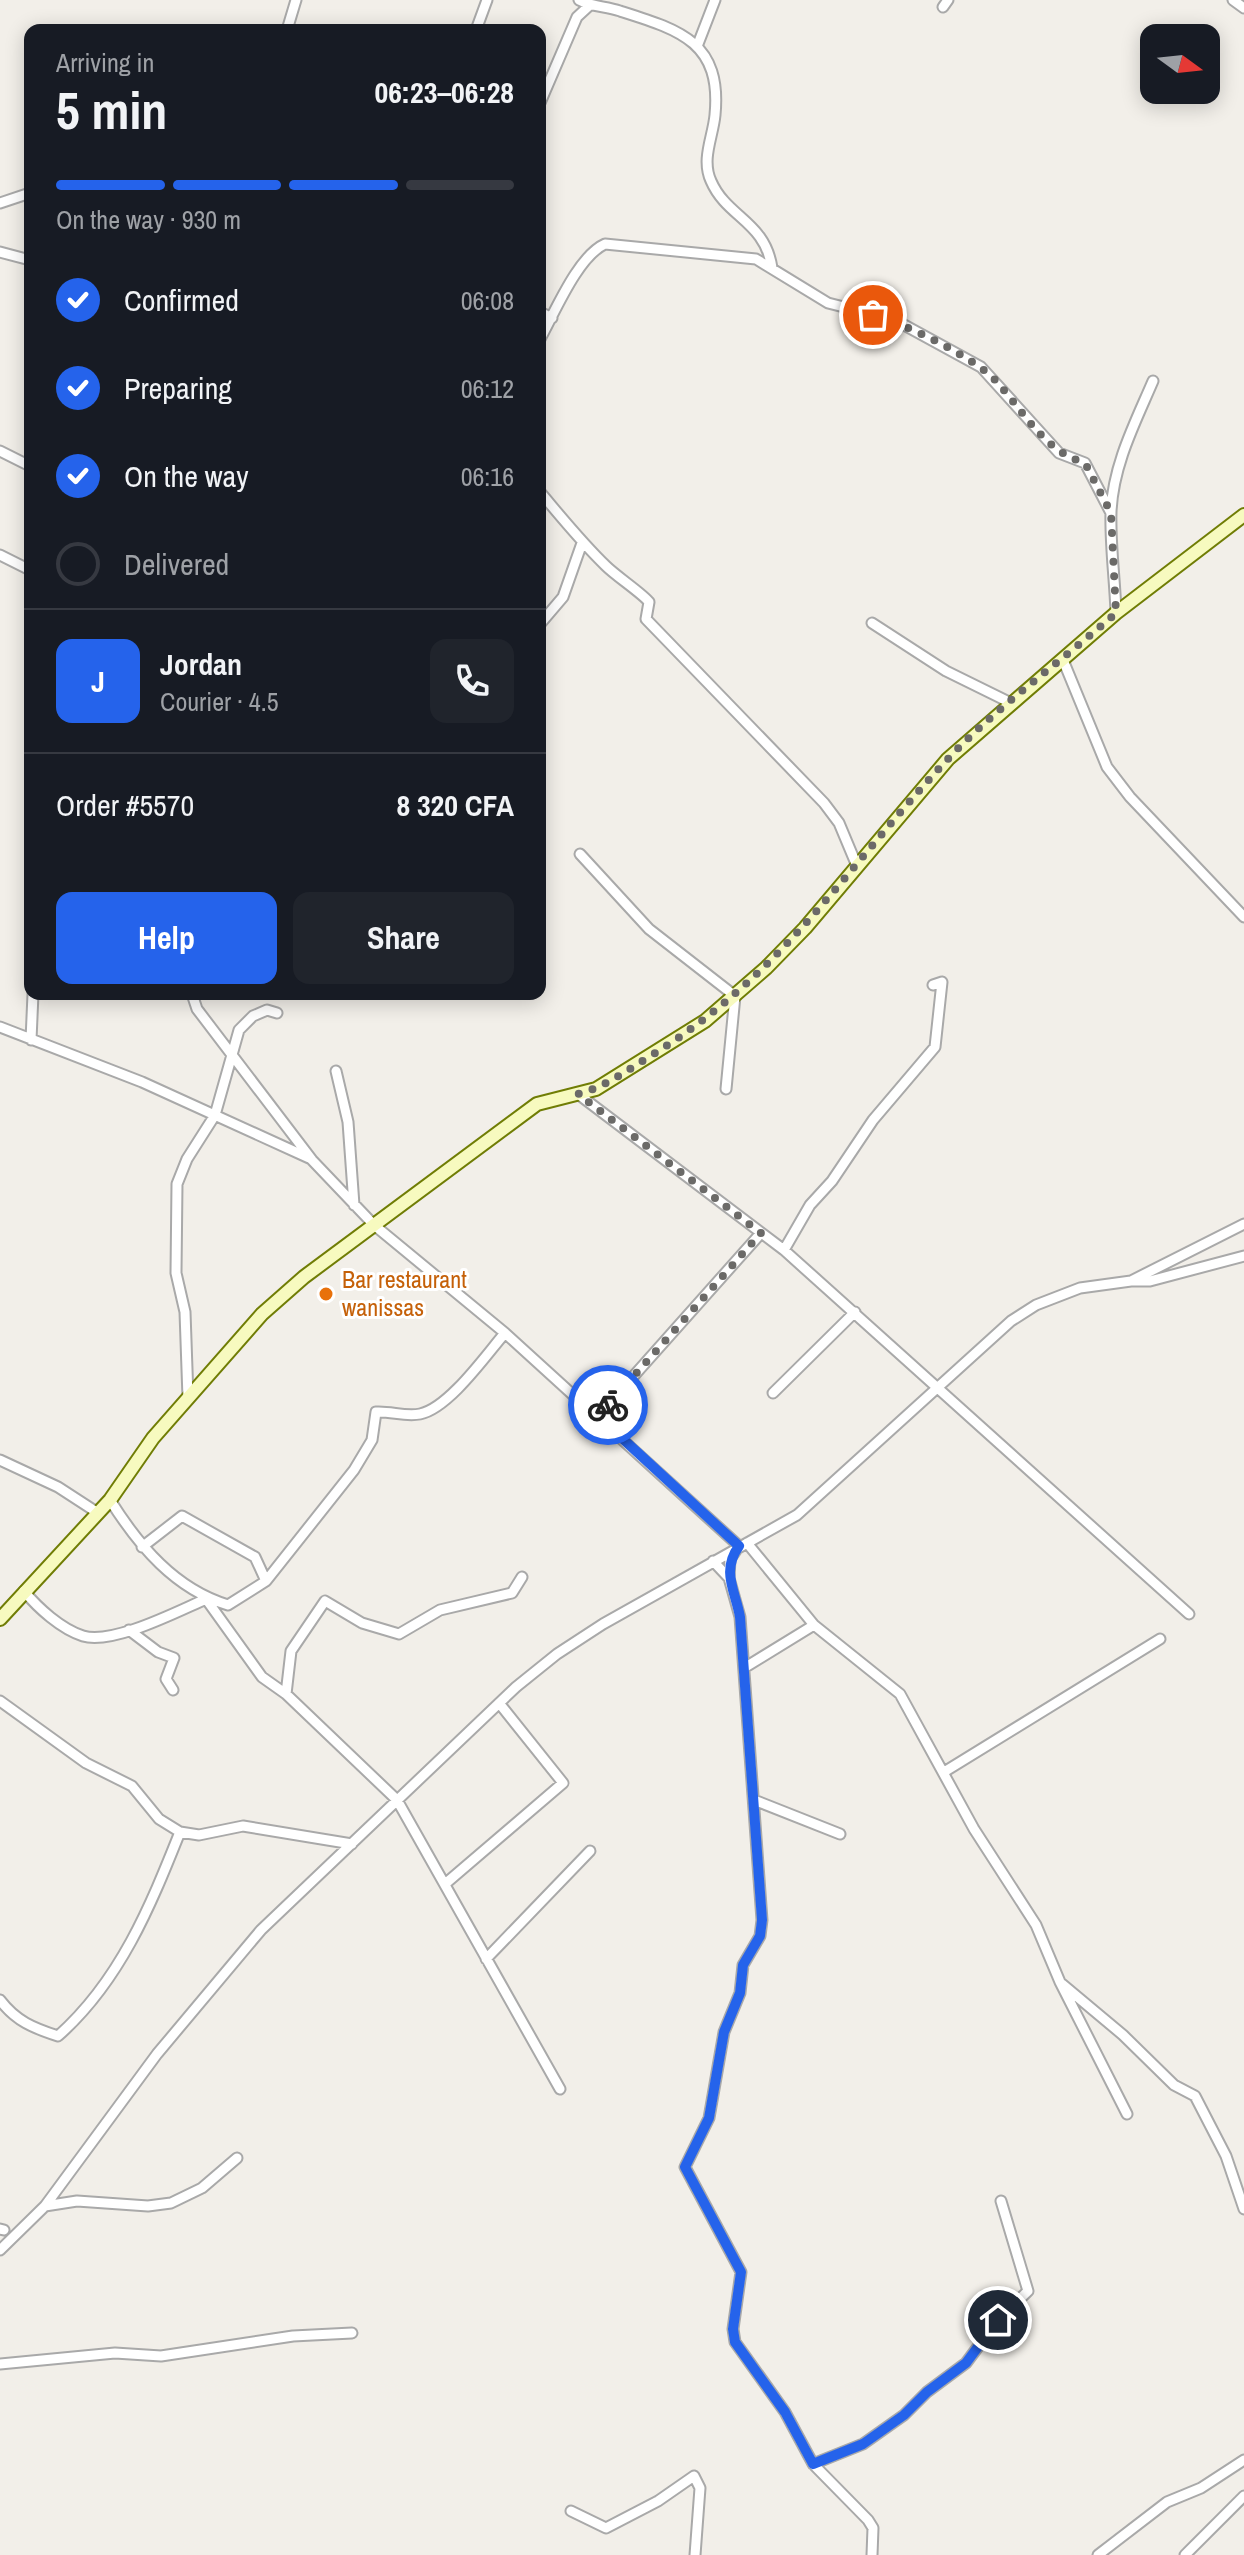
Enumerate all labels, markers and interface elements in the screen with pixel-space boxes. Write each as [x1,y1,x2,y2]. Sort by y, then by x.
north arrow [1140,24,1220,104]
map controls [1140,24,1220,104]
text: Arriving in [56,45,154,80]
text: 06:23–06:28 [375,72,514,112]
text: 5 min [56,75,167,145]
text: On the way · 930 m [56,202,241,237]
icon: check [56,278,100,322]
text: Confirmed [124,280,239,320]
pin [839,281,907,349]
text: 06:08 [461,283,514,318]
icon: bag [851,293,895,337]
icon: check [56,366,100,410]
text: Preparing [124,368,232,408]
text: 06:12 [461,371,514,406]
icon: check [56,454,100,498]
text: On the way [124,456,248,496]
text: 06:16 [461,459,514,494]
text: Delivered [124,544,229,584]
button: phone [430,639,514,723]
text: Jordan [160,644,242,684]
text: J [91,661,105,701]
text: Courier · 4.5 [160,684,279,719]
text: Order #5570 [56,785,194,825]
text: 8 320 CFA [396,785,514,825]
button: Help [56,892,277,984]
button: Share [293,892,514,984]
place label: Bar restaurant wanissas [342,1263,467,1323]
marker: Bar restaurant wanissas [317,1285,335,1303]
courier [568,1365,648,1445]
icon: bike [586,1383,630,1427]
pin [964,2286,1032,2354]
icon: home [976,2298,1020,2342]

